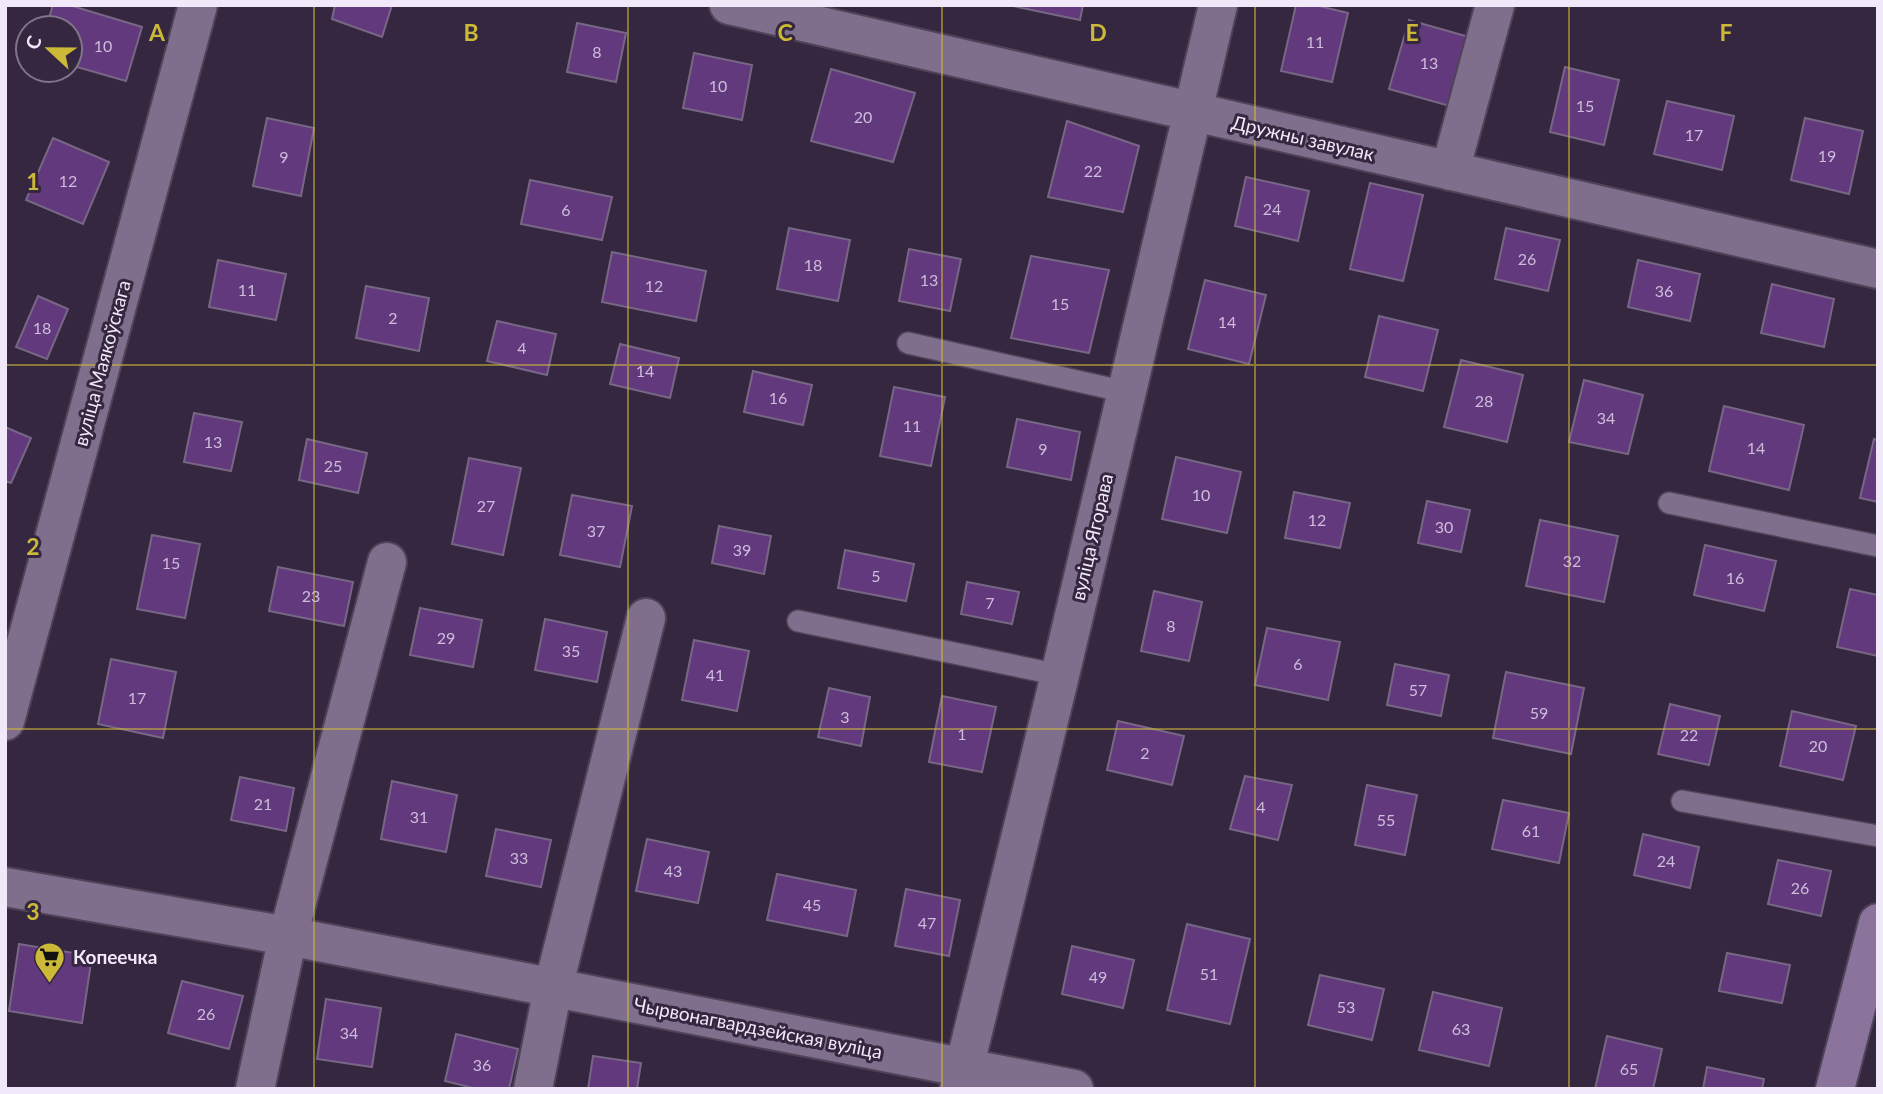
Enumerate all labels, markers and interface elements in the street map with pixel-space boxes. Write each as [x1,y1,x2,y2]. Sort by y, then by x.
north arrow [14,14,84,84]
text: A [148,18,166,46]
text: B [463,18,479,46]
text: C [777,18,793,46]
text: D [1089,18,1107,46]
text: E [1405,18,1419,46]
text: F [1719,18,1733,46]
text: С [20,32,46,53]
house number: 11 [1306,32,1324,51]
house number: 10 [94,36,112,55]
house number: 8 [592,42,602,61]
house number: 13 [1420,53,1438,72]
house number: 10 [709,76,727,95]
house number: 15 [1576,96,1594,115]
house number: 20 [854,107,872,126]
street label: Дружны завулак [1230,110,1377,165]
house number: 17 [1685,125,1703,144]
house number: 19 [1818,146,1836,165]
house number: 9 [279,147,289,166]
house number: 22 [1084,161,1102,180]
text: 1 [26,167,40,195]
house number: 12 [59,171,77,190]
house number: 24 [1263,199,1281,218]
house number: 6 [561,200,571,219]
house number: 26 [1518,249,1536,268]
house number: 18 [804,255,822,274]
house number: 13 [920,270,938,289]
house number: 12 [645,276,663,295]
street label: вуліца Маякоўскага [68,277,135,448]
house number: 11 [238,280,256,299]
house number: 36 [1655,281,1673,300]
house number: 15 [1051,294,1069,313]
house number: 2 [388,308,398,327]
house number: 14 [1218,312,1236,331]
house number: 18 [33,318,51,337]
house number: 4 [517,338,527,357]
house number: 14 [636,361,654,380]
house number: 16 [769,388,787,407]
house number: 28 [1475,391,1493,410]
house number: 34 [1597,408,1615,427]
house number: 11 [903,416,921,435]
house number: 13 [204,432,222,451]
house number: 14 [1747,438,1765,457]
house number: 9 [1038,439,1048,458]
house number: 25 [324,456,342,475]
street label: вуліца Ягорава [1066,471,1117,602]
house number: 10 [1192,485,1210,504]
house number: 27 [477,496,495,515]
house number: 12 [1308,510,1326,529]
house number: 30 [1435,517,1453,536]
house number: 37 [587,521,605,540]
text: 2 [26,532,40,560]
house number: 39 [733,540,751,559]
house number: 32 [1563,551,1581,570]
house number: 15 [162,553,180,572]
house number: 5 [871,566,881,585]
house number: 16 [1726,568,1744,587]
house number: 23 [302,586,320,605]
house number: 7 [985,593,995,612]
house number: 8 [1166,616,1176,635]
house number: 29 [437,628,455,647]
house number: 35 [562,641,580,660]
house number: 6 [1293,654,1303,673]
house number: 41 [706,665,724,684]
house number: 57 [1409,680,1427,699]
house number: 17 [128,688,146,707]
house number: 59 [1530,703,1548,722]
house number: 3 [840,707,850,726]
house number: 1 [957,724,967,743]
house number: 22 [1680,725,1698,744]
house number: 20 [1809,736,1827,755]
house number: 2 [1140,743,1150,762]
house number: 21 [254,794,272,813]
house number: 4 [1256,797,1266,816]
house number: 31 [410,807,428,826]
house number: 55 [1377,810,1395,829]
house number: 61 [1522,821,1540,840]
house number: 33 [510,848,528,867]
house number: 24 [1657,851,1675,870]
house number: 43 [664,861,682,880]
house number: 26 [1791,878,1809,897]
house number: 45 [803,895,821,914]
text: 3 [26,897,40,925]
house number: 47 [918,913,936,932]
supermarket icon: Копеечка [33,940,67,984]
place label: Копеечка [73,945,157,968]
house number: 51 [1200,964,1218,983]
house number: 49 [1089,967,1107,986]
street label: Чырвонагвардзейская вуліца [632,992,884,1063]
house number: 53 [1337,997,1355,1016]
house number: 26 [197,1004,215,1023]
house number: 63 [1452,1019,1470,1038]
house number: 34 [340,1023,358,1042]
house number: 36 [473,1055,491,1074]
house number: 65 [1620,1059,1638,1078]

